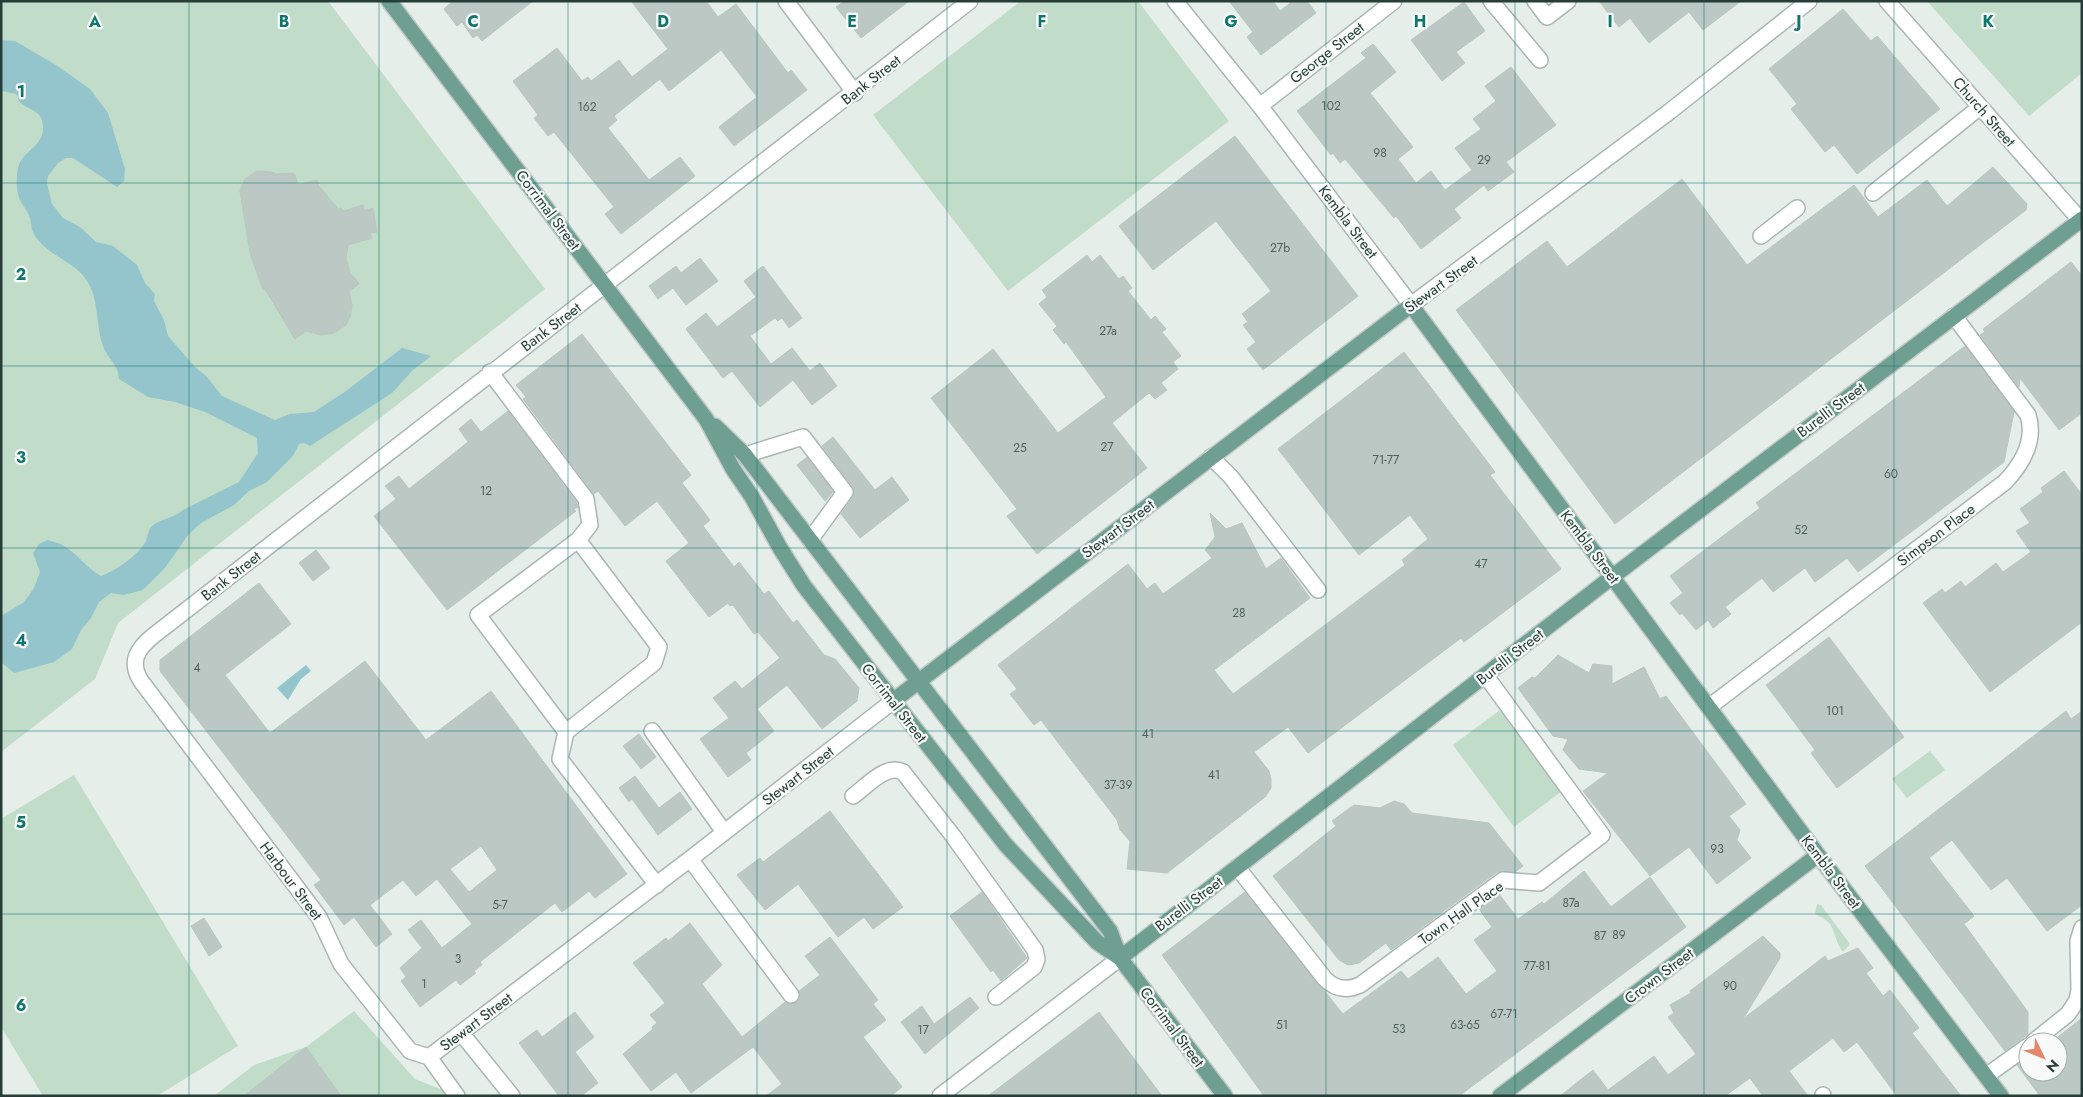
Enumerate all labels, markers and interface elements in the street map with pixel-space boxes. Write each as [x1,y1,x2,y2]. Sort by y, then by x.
text: A [88,10,101,33]
text: B [279,10,289,33]
text: C [467,10,479,33]
text: D [657,10,669,33]
text: E [847,10,857,33]
text: F [1038,10,1046,33]
text: G [1224,10,1238,33]
text: H [1414,10,1426,33]
text: I [1607,10,1613,33]
text: J [1793,10,1802,33]
text: K [1982,10,1994,33]
street label: George Street [1285,17,1369,89]
street label: Bank Street [837,49,906,110]
street label: Church Street [1947,72,2021,152]
text: 1 [17,80,25,103]
house number: 102 [1321,97,1341,115]
house number: 162 [577,98,597,116]
house number: 98 [1373,144,1387,162]
house number: 29 [1477,151,1491,169]
street label: Corrimal Street [511,165,586,255]
street label: Kembla Street [1313,181,1383,264]
house number: 27b [1270,239,1290,257]
street label: Stewart Street [1400,250,1482,318]
text: 2 [16,263,26,286]
street label: Bank Street [516,297,586,357]
house number: 27a [1099,322,1117,340]
street label: Burelli Street [1792,377,1870,443]
house number: 27 [1100,438,1114,456]
house number: 25 [1013,439,1027,457]
text: 3 [16,446,26,469]
house number: 71-77 [1373,451,1400,469]
house number: 60 [1884,465,1898,483]
house number: 12 [480,482,492,500]
street label: Stewart Street [1077,494,1159,564]
street label: Simpson Place [1892,498,1980,572]
street label: Kembla Street [1555,506,1625,589]
house number: 52 [1794,521,1808,539]
street label: Bank Street [197,545,266,606]
house number: 47 [1474,555,1488,573]
house number: 28 [1232,604,1246,622]
street label: Burelli Street [1472,623,1549,690]
text: 4 [15,629,27,652]
house number: 4 [194,659,201,677]
street label: Corrimal Street [856,659,932,748]
house number: 101 [1826,702,1844,720]
house number: 41 [1142,725,1154,743]
street label: Stewart Street [757,741,839,811]
house number: 41 [1208,766,1220,784]
house number: 37-39 [1104,776,1132,794]
text: 5 [16,811,26,834]
street label: Kembla Street [1796,831,1866,914]
street label: Harbour Street [254,837,328,925]
house number: 93 [1710,840,1724,858]
street label: Burelli Street [1150,871,1228,937]
street label: Town Hall Place [1414,875,1508,950]
house number: 87a [1562,894,1580,912]
house number: 5-7 [492,896,508,914]
house number: 89 [1612,926,1626,944]
house number: 87 [1594,927,1607,945]
street label: Crown Street [1620,942,1698,1009]
house number: 3 [455,950,462,968]
house number: 77-81 [1523,957,1551,975]
house number: 1 [421,975,427,993]
house number: 90 [1723,977,1737,995]
street label: Corrimal Street [1135,982,1210,1072]
street label: Stewart Street [435,987,517,1057]
text: 6 [16,994,26,1017]
house number: 67-71 [1490,1005,1518,1023]
house number: 51 [1276,1016,1288,1034]
house number: 63-65 [1450,1016,1480,1034]
house number: 53 [1392,1020,1406,1038]
house number: 17 [917,1021,930,1039]
north arrow [2018,1032,2068,1082]
text: N [2041,1055,2064,1077]

